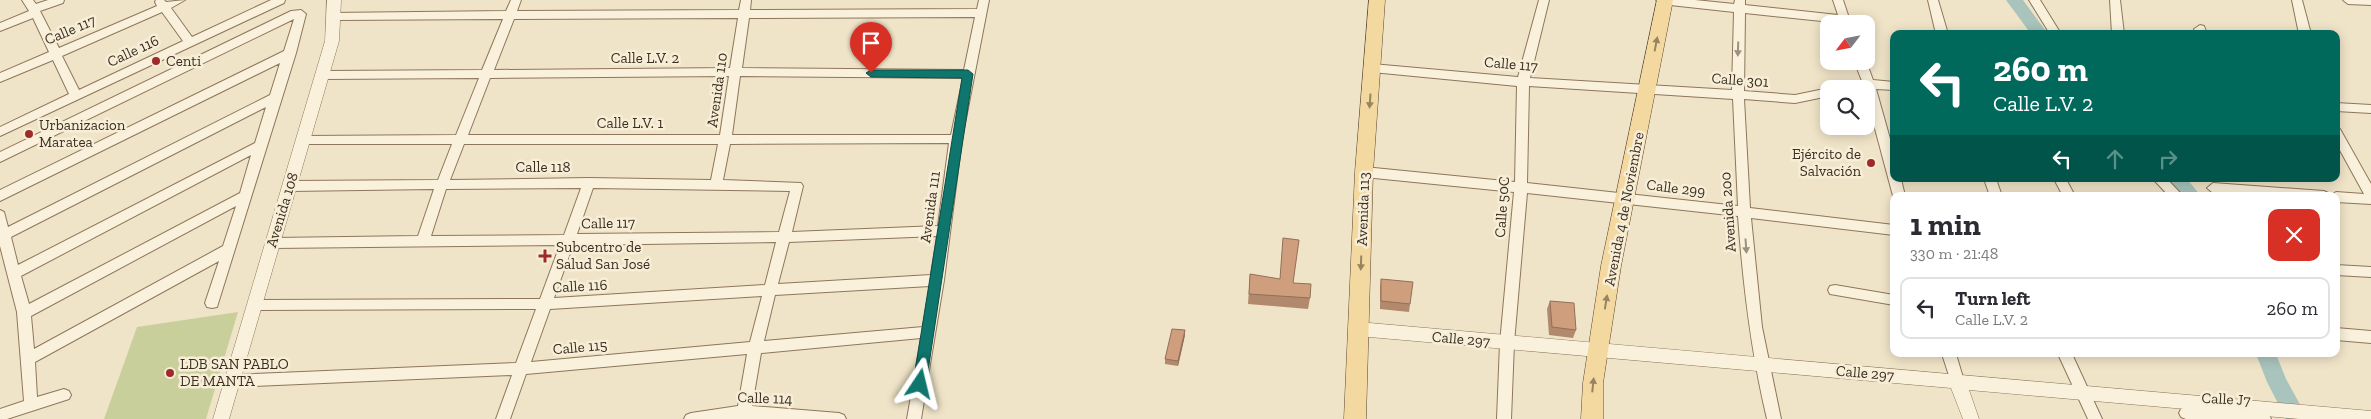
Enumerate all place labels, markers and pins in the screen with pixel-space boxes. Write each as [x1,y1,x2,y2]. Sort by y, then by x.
pin [850,22,892,73]
place label: Centi [166,52,201,70]
marker: Centi [150,55,162,67]
place label: Urbanizacion Maratea [39,116,126,151]
marker: Urbanizacion Maratea [23,128,35,140]
place label: Ejército de Salvación [1792,145,1861,180]
marker: Ejército de Salvación [1865,157,1877,169]
place label: Subcentro de Salud San José [556,238,650,273]
marker: Subcentro de Salud San José [538,249,552,263]
place label: LDB SAN PABLO DE MANTA [180,355,289,390]
marker: LDB SAN PABLO DE MANTA [164,367,176,379]

